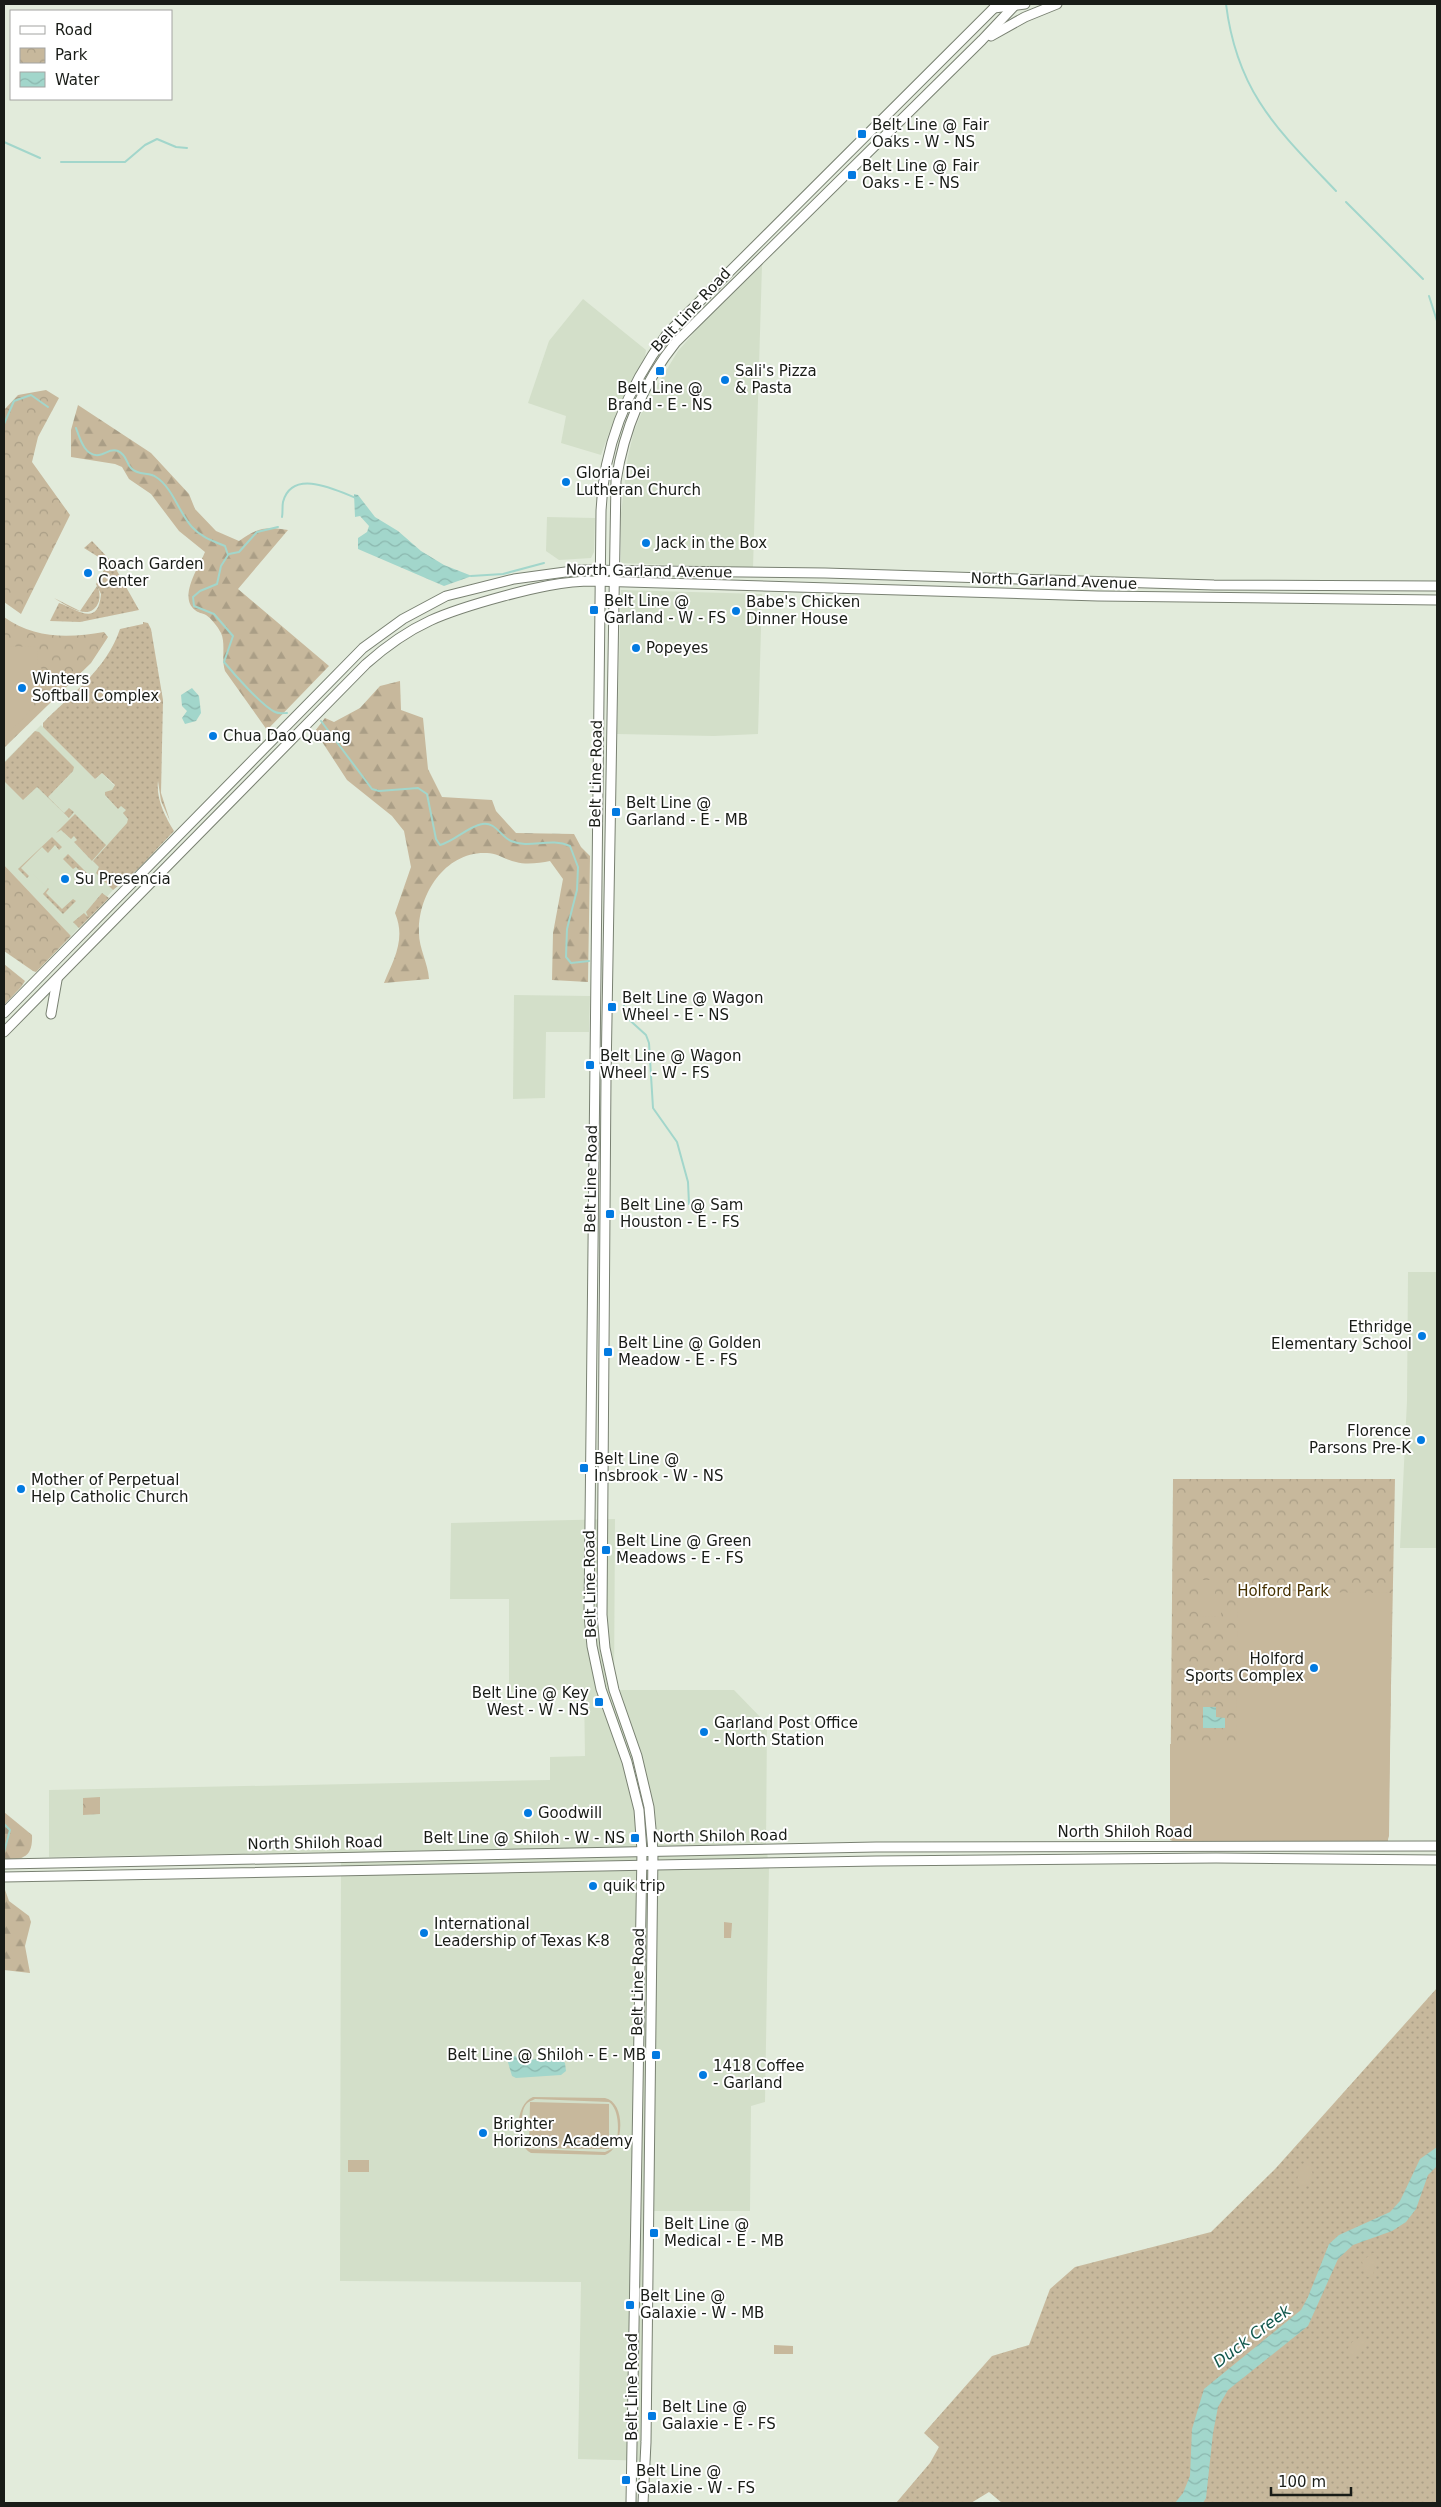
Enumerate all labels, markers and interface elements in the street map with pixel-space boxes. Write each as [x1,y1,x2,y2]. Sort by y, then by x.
legend [10,10,172,100]
text: Road [55,21,93,39]
text: Park [55,46,88,64]
text: Water [55,71,100,89]
place label: Belt Line @ Fair Oaks - W - NS [872,116,990,151]
marker: Belt Line @ Fair Oaks - W - NS [856,128,868,140]
place label: Belt Line @ Fair Oaks - E - NS [862,157,980,192]
marker: Belt Line @ Fair Oaks - E - NS [846,169,858,181]
street label: Belt Line Road [648,264,734,356]
place label: Sali's Pizza & Pasta [735,362,817,397]
marker: Belt Line @ Brand - E - NS [654,365,666,377]
marker: Sali's Pizza & Pasta [719,374,731,386]
place label: Belt Line @ Brand - E - NS [608,379,712,414]
place label: Gloria Dei Lutheran Church [576,464,701,499]
marker: Gloria Dei Lutheran Church [560,476,572,488]
place label: Jack in the Box [655,534,767,552]
marker: Jack in the Box [640,537,652,549]
place label: Roach Garden Center [98,555,204,590]
street label: North Garland Avenue [566,561,732,581]
marker: Roach Garden Center [82,567,94,579]
street label: North Garland Avenue [970,569,1138,593]
place label: Belt Line @ Garland - W - FS [604,592,726,627]
place label: Babe's Chicken Dinner House [746,593,860,628]
marker: Belt Line @ Garland - W - FS [588,604,600,616]
marker: Babe's Chicken Dinner House [730,605,742,617]
place label: Popeyes [646,639,709,657]
marker: Popeyes [630,642,642,654]
place label: Winters Softball Complex [32,670,159,705]
marker: Winters Softball Complex [16,682,28,694]
street label: Belt Line Road [586,720,606,828]
place label: Chua Dao Quang [223,727,351,745]
marker: Chua Dao Quang [207,730,219,742]
place label: Belt Line @ Garland - E - MB [626,794,748,829]
marker: Belt Line @ Garland - E - MB [610,806,622,818]
place label: Su Presencia [75,870,171,888]
marker: Su Presencia [59,873,71,885]
place label: Belt Line @ Wagon Wheel - E - NS [622,989,763,1024]
marker: Belt Line @ Wagon Wheel - E - NS [606,1001,618,1013]
place label: Belt Line @ Wagon Wheel - W - FS [600,1047,741,1082]
marker: Belt Line @ Wagon Wheel - W - FS [584,1059,596,1071]
street label: Belt Line Road [581,1125,601,1233]
place label: Belt Line @ Sam Houston - E - FS [620,1196,743,1231]
marker: Belt Line @ Sam Houston - E - FS [604,1208,616,1220]
place label: Ethridge Elementary School [1271,1318,1412,1353]
marker: Ethridge Elementary School [1416,1330,1428,1342]
place label: Belt Line @ Golden Meadow - E - FS [618,1334,761,1369]
marker: Belt Line @ Golden Meadow - E - FS [602,1346,614,1358]
place label: Florence Parsons Pre-K [1309,1422,1412,1457]
marker: Florence Parsons Pre-K [1415,1434,1427,1446]
place label: Belt Line @ Insbrook - W - NS [594,1450,724,1485]
marker: Belt Line @ Insbrook - W - NS [578,1462,590,1474]
place label: Mother of Perpetual Help Catholic Church [31,1471,189,1506]
marker: Mother of Perpetual Help Catholic Church [15,1483,27,1495]
street label: Belt Line Road [580,1530,600,1638]
place label: Belt Line @ Green Meadows - E - FS [616,1532,752,1567]
marker: Belt Line @ Green Meadows - E - FS [600,1544,612,1556]
park label: Holford Park [1237,1582,1329,1600]
place label: Holford Sports Complex [1185,1650,1304,1685]
marker: Holford Sports Complex [1308,1662,1320,1674]
place label: Belt Line @ Key West - W - NS [472,1684,589,1719]
marker: Belt Line @ Key West - W - NS [593,1696,605,1708]
place label: Garland Post Office - North Station [714,1714,858,1749]
marker: Garland Post Office - North Station [698,1726,710,1738]
place label: Goodwill [538,1804,602,1822]
marker: Goodwill [522,1807,534,1819]
street label: North Shiloh Road [1057,1823,1193,1841]
street label: North Shiloh Road [652,1826,788,1846]
place label: Belt Line @ Shiloh - W - NS [423,1829,625,1847]
marker: Belt Line @ Shiloh - W - NS [629,1832,641,1844]
street label: North Shiloh Road [247,1833,383,1853]
place label: quik trip [603,1877,665,1895]
marker: quik trip [587,1880,599,1892]
place label: International Leadership of Texas K-8 [434,1915,610,1950]
marker: International Leadership of Texas K-8 [418,1927,430,1939]
street label: Belt Line Road [628,1928,648,2036]
place label: Belt Line @ Shiloh - E - MB [447,2046,646,2064]
marker: Belt Line @ Shiloh - E - MB [650,2049,662,2061]
place label: 1418 Coffee - Garland [713,2057,804,2092]
marker: 1418 Coffee - Garland [697,2069,709,2081]
place label: Brighter Horizons Academy [493,2115,633,2150]
marker: Brighter Horizons Academy [477,2127,489,2139]
place label: Belt Line @ Medical - E - MB [664,2215,784,2250]
marker: Belt Line @ Medical - E - MB [648,2227,660,2239]
place label: Belt Line @ Galaxie - W - MB [640,2287,764,2322]
marker: Belt Line @ Galaxie - W - MB [624,2299,636,2311]
water label: Duck Creek [1209,2300,1295,2371]
street label: Belt Line Road [623,2333,641,2441]
place label: Belt Line @ Galaxie - E - FS [662,2398,776,2433]
marker: Belt Line @ Galaxie - E - FS [646,2410,658,2422]
place label: Belt Line @ Galaxie - W - FS [636,2462,755,2497]
scale bar [1271,2464,1351,2496]
text: 100 m [1278,2473,1326,2491]
marker: Belt Line @ Galaxie - W - FS [620,2474,632,2486]

